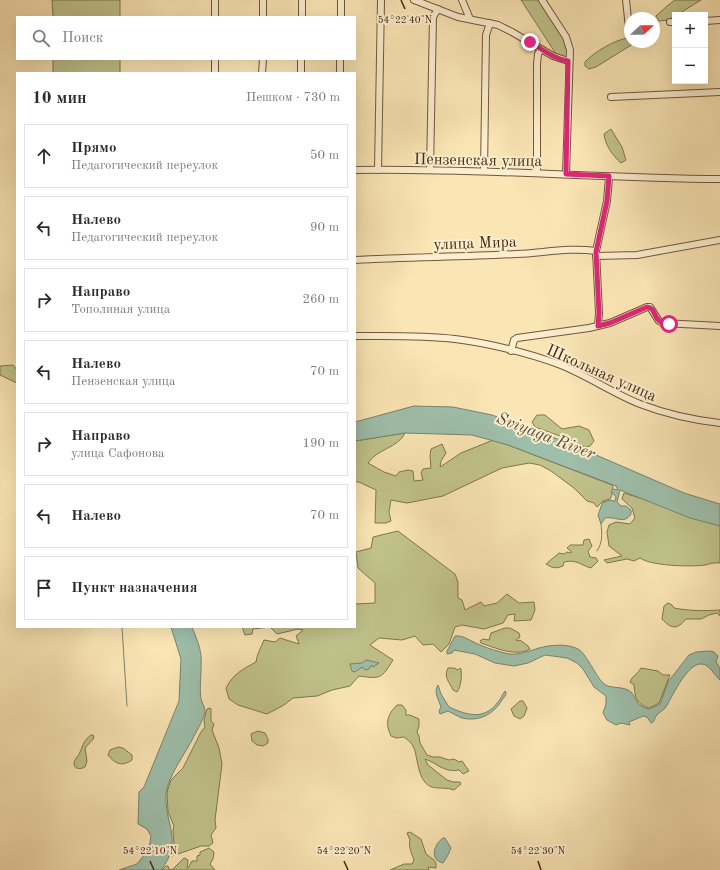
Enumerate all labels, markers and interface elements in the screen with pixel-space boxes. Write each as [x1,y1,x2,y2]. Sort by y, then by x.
north arrow [624,12,660,48]
map controls [672,12,708,84]
button: + [672,12,708,48]
text: 54°22'40"N [378,15,433,25]
search box [16,16,356,60]
icon: search [30,27,52,49]
text: Поиск [62,31,103,46]
route end [521,33,539,51]
button: − [672,48,708,84]
text: 10 мин [32,90,87,107]
text: Пешком · 730 m [246,91,340,104]
text: Прямо [71,141,117,156]
icon: ahead [33,145,55,167]
text: 50 m [310,149,339,162]
street label: Пензенская улица [414,152,542,170]
text: Педагогический переулок [71,159,218,172]
text: Налево [71,213,121,228]
icon: left [33,217,55,239]
text: 90 m [310,221,339,234]
text: Педагогический переулок [71,231,218,244]
street label: улица Мира [433,235,517,253]
text: Направо [71,285,130,300]
icon: right [33,289,55,311]
text: 260 m [302,293,339,306]
text: Тополиная улица [71,303,170,316]
route start [660,315,678,333]
street label: Школьная улица [544,342,659,405]
text: Налево [71,357,121,372]
icon: left [33,361,55,383]
text: 70 m [310,365,339,378]
text: Пензенская улица [71,375,175,388]
water label: Sviyaga River [494,410,598,463]
text: Направо [71,429,130,444]
icon: right [33,433,55,455]
text: 190 m [302,437,339,450]
text: улица Сафонова [71,447,164,460]
icon: left [33,505,55,527]
text: Налево [71,509,121,524]
text: 70 m [310,509,339,522]
icon: arrive [33,577,55,599]
text: Пункт назначения [71,581,198,596]
text: 54°22'10"N [123,846,178,856]
text: 54°22'20"N [317,846,372,856]
text: 54°22'30"N [511,846,566,856]

